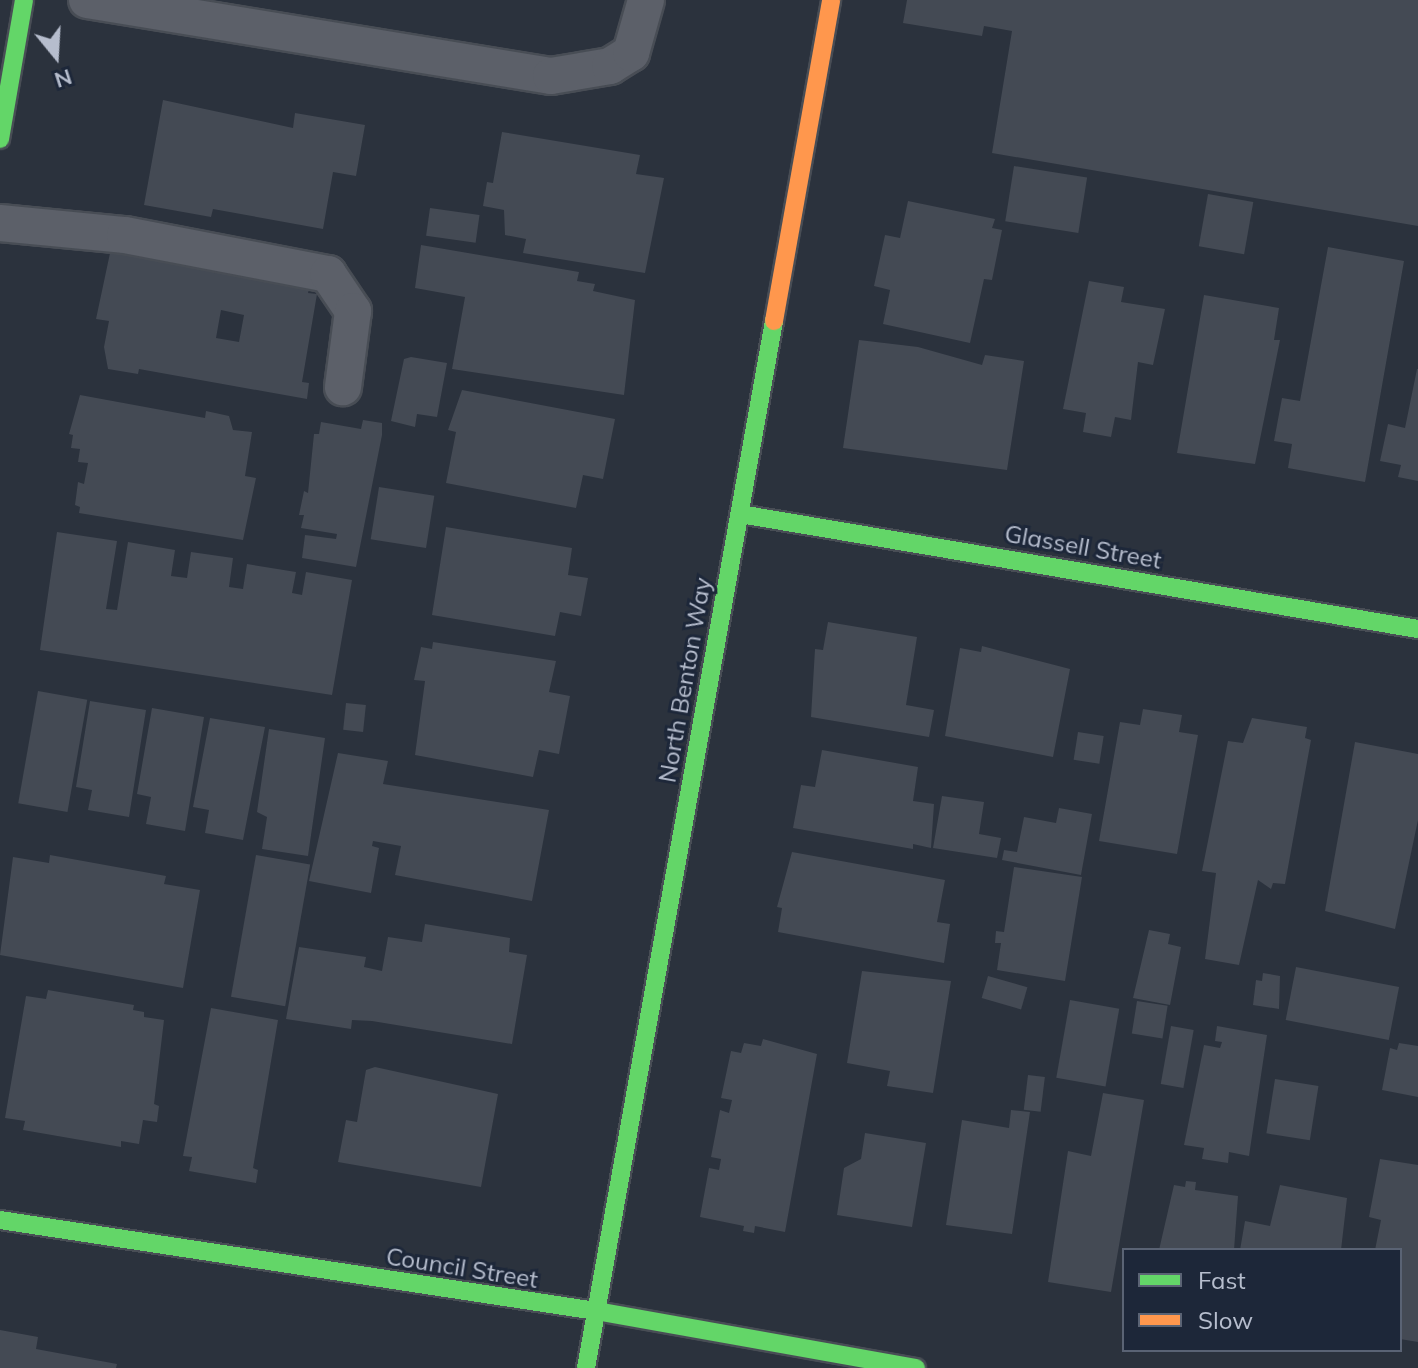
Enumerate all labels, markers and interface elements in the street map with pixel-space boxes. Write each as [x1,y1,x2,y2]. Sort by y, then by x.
north arrow [16,16,96,96]
text: N [51,63,76,95]
street label: Glassell Street [1002,519,1164,575]
street label: North Benton Way [653,575,717,785]
street label: Council Street [384,1242,540,1294]
legend [1122,1248,1402,1352]
text: Fast [1198,1265,1246,1295]
text: Slow [1198,1305,1253,1335]

